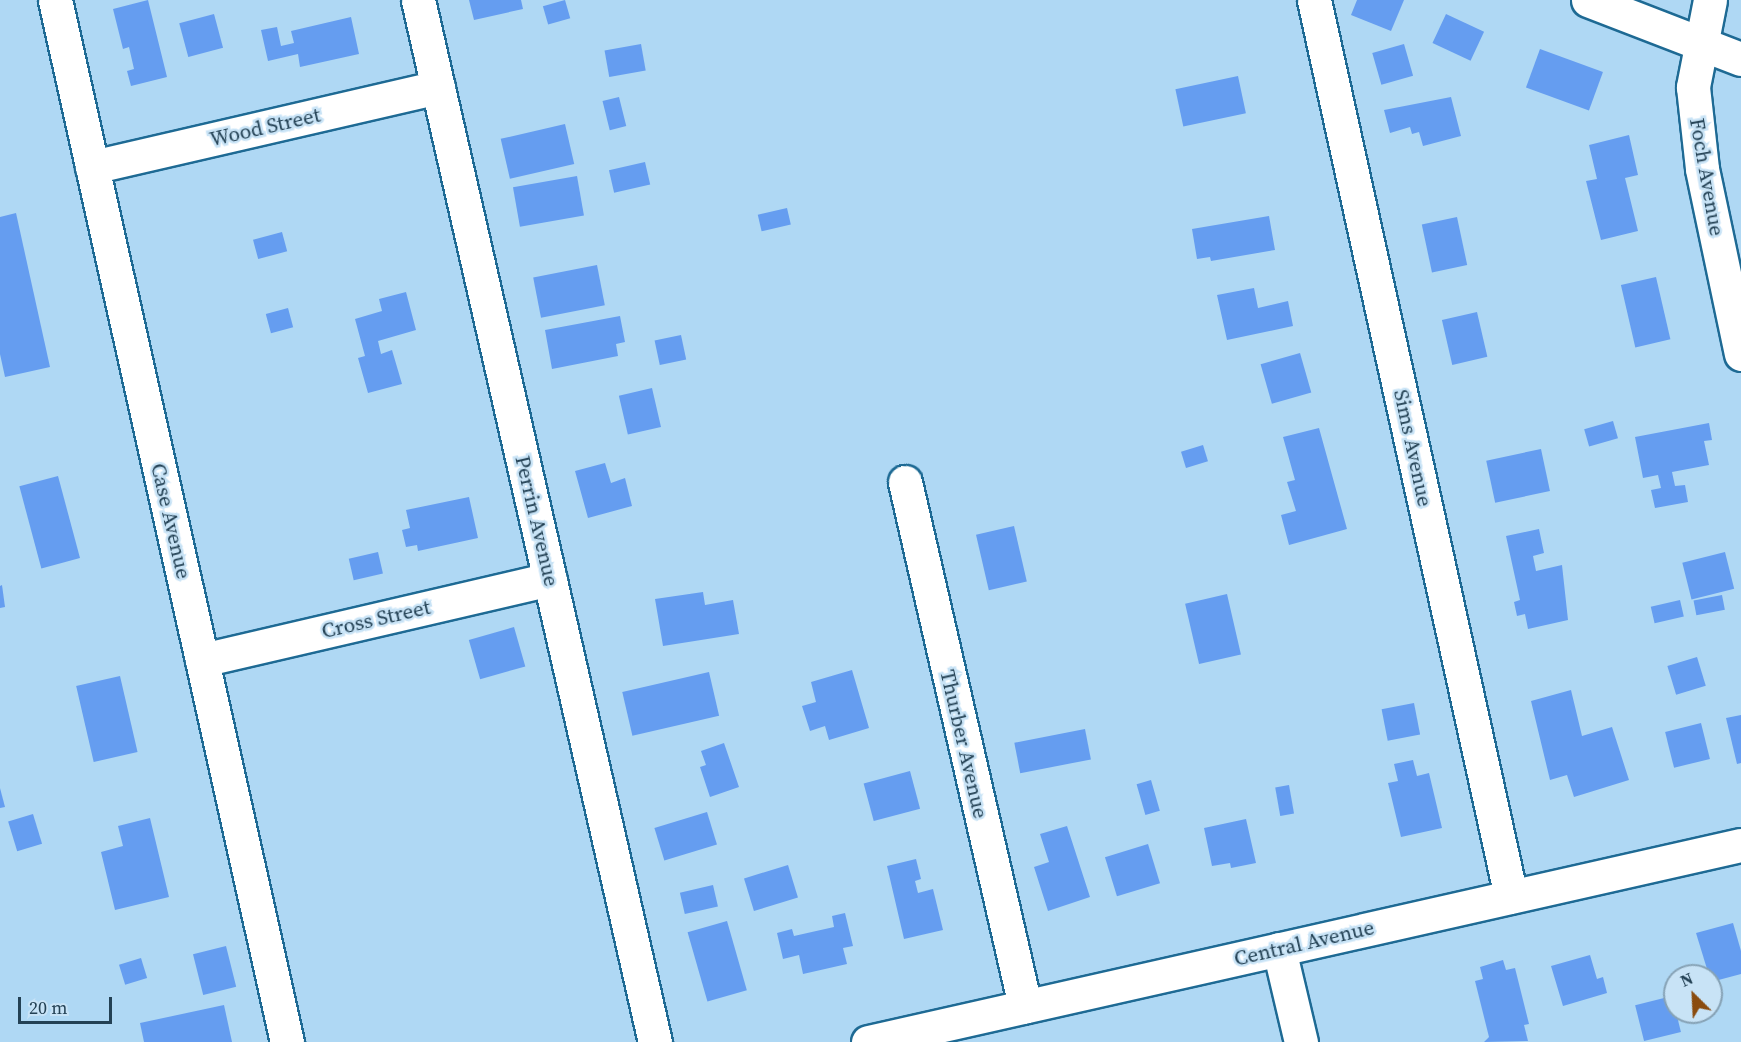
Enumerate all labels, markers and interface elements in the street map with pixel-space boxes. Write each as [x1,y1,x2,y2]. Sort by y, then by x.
street label: Wood Street [207,102,323,152]
street label: Foch Avenue [1684,116,1730,238]
street label: Sims Avenue [1388,387,1438,509]
street label: Perrin Avenue [510,453,564,589]
street label: Case Avenue [145,461,197,581]
street label: Cross Street [319,594,433,644]
street label: Thurber Avenue [935,667,993,821]
street label: Central Avenue [1232,915,1376,971]
north arrow [1663,964,1723,1024]
text: N [1677,967,1696,992]
scale bar [21,985,116,1023]
text: 20 m [29,995,67,1020]

